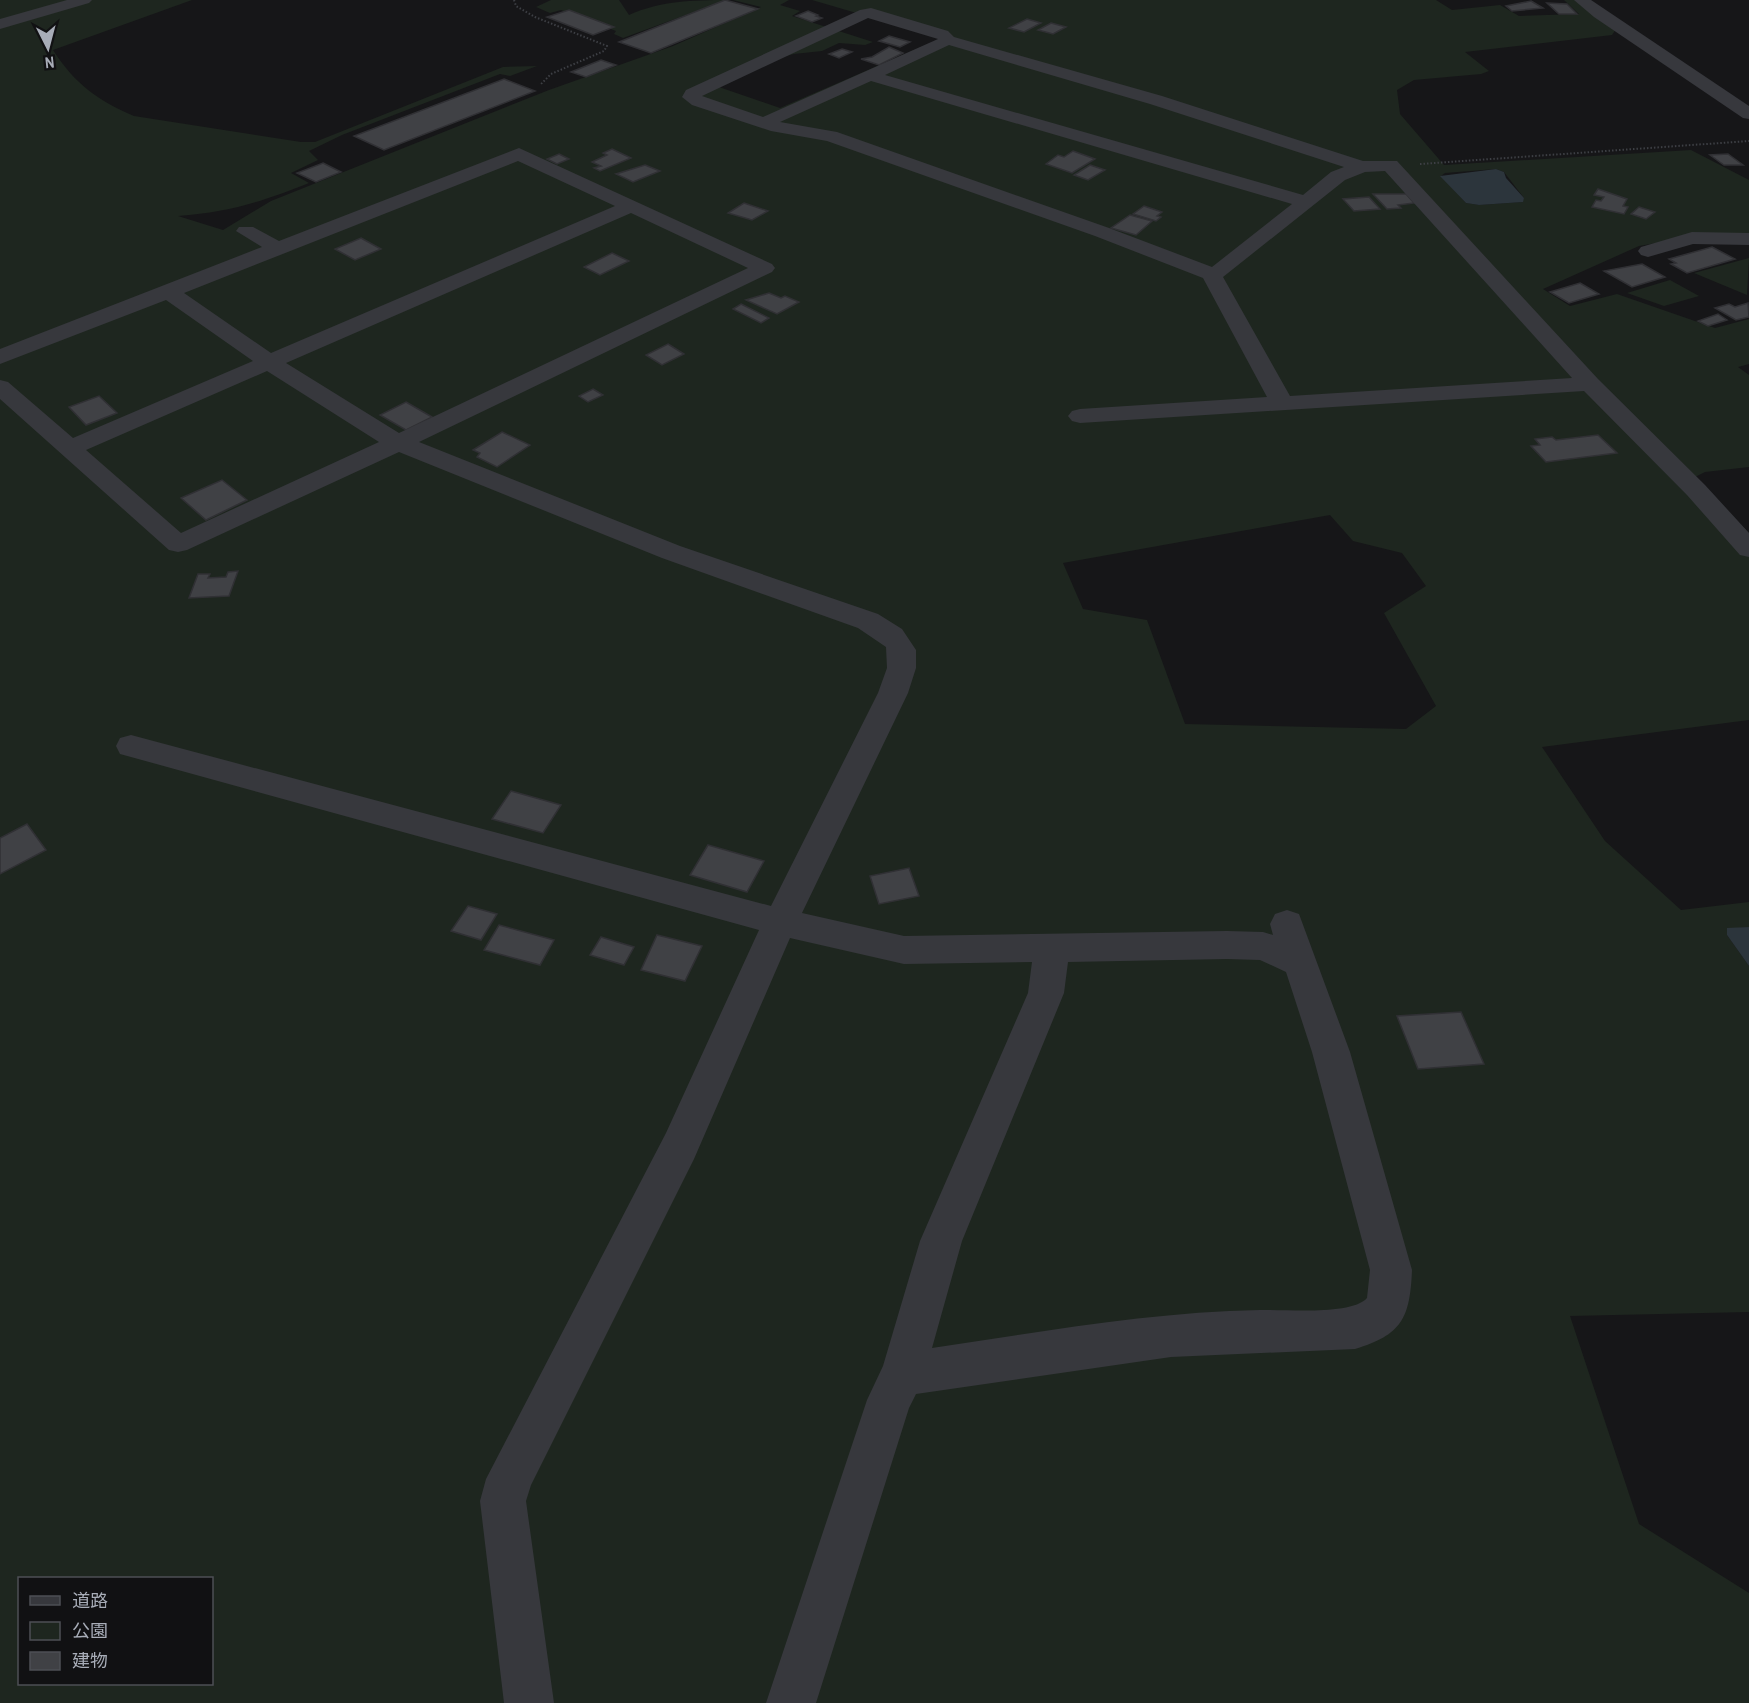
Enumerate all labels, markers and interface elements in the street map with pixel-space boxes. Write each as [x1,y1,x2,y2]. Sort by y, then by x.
north arrow [18,18,78,78]
text: N [44,51,55,74]
legend [18,1577,213,1685]
text: 道路 [72,1588,108,1613]
text: 公園 [72,1618,108,1643]
text: 建物 [72,1648,108,1673]

